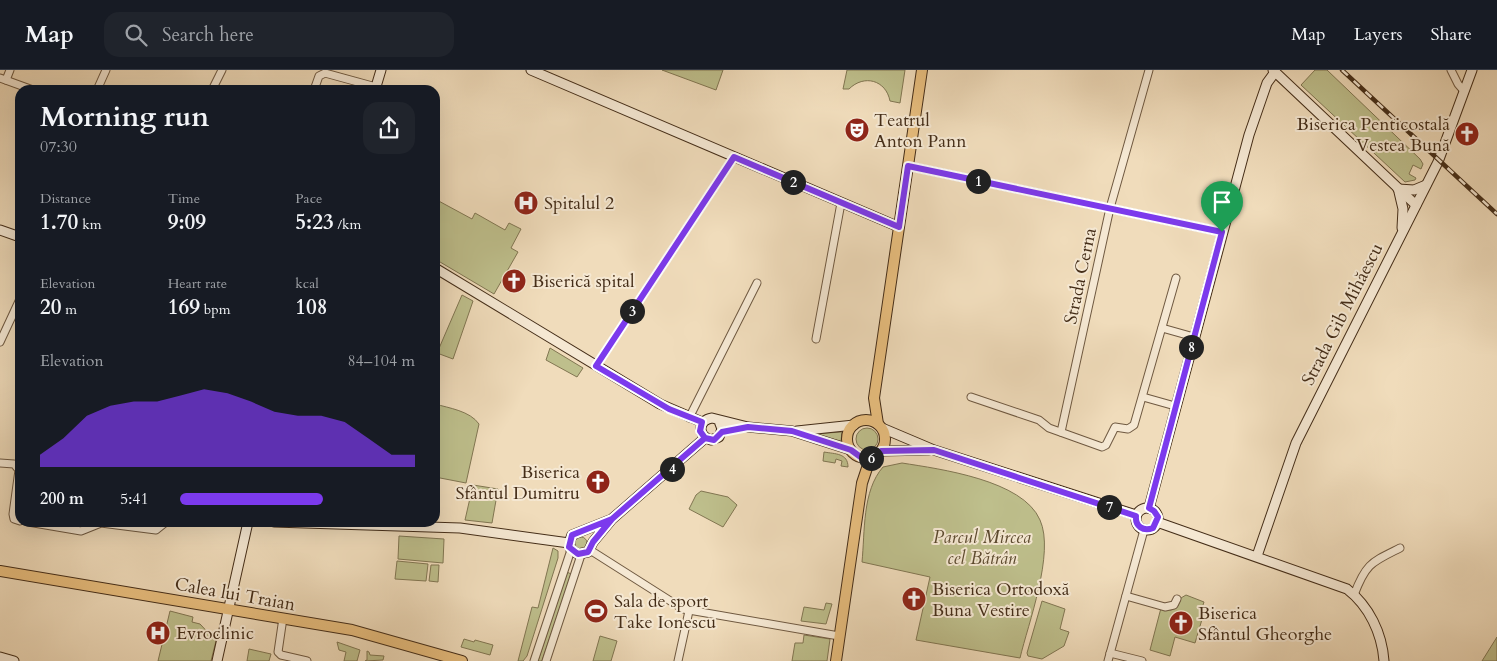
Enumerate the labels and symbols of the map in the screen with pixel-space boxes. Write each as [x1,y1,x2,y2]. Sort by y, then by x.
place label: Teatrul Anton Pann [874,108,967,154]
place label: Biserica Penticostală Vestea Bună [1297,112,1450,158]
theatre icon: Teatrul Anton Pann [844,117,870,143]
church icon: Biserica Penticostală Vestea Bună [1454,121,1480,147]
pin: 1 [966,168,990,194]
pin: 2 [780,170,806,194]
pin [1201,181,1243,232]
hospital icon: Spitalul 2 [513,190,539,216]
place label: Spitalul 2 [544,191,614,216]
street label: Strada Cerna [1058,225,1103,327]
street label: Strada Gib Mihăescu [1296,239,1389,390]
church icon: Biserică spital [501,268,527,294]
place label: Biserică spital [532,269,635,294]
pin: 3 [620,298,644,324]
pin: 8 [1178,334,1204,360]
pin: 6 [858,446,884,470]
pin: 4 [660,456,684,482]
place label: Biserica Sfântul Dumitru [456,460,580,506]
church icon: Biserica Sfântul Dumitru [585,469,611,495]
pin: 7 [1096,494,1122,520]
park label: Parcul Mircea cel Bătrân [933,525,1031,571]
street label: Calea lui Traian [173,572,298,618]
place label: Biserica Ortodoxă Buna Vestire [932,577,1070,623]
church icon: Biserica Ortodoxă Buna Vestire [901,586,927,612]
place label: Sala de sport Take Ionescu [614,589,716,635]
sports icon: Sala de sport Take Ionescu [583,598,609,624]
place label: Biserica Sfântul Gheorghe [1198,601,1332,647]
church icon: Biserica Sfântul Gheorghe [1168,610,1194,636]
hospital icon: Evroclinic [145,620,171,646]
place label: Evroclinic [176,621,254,646]

